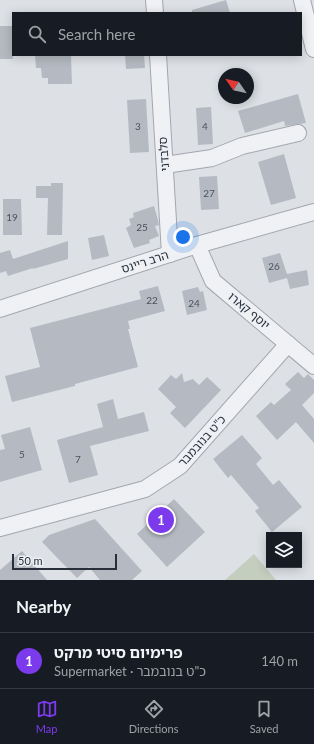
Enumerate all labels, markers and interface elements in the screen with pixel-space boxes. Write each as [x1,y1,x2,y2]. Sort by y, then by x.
search box [12,12,302,56]
icon: search [26,23,48,45]
text: Search here [58,25,135,43]
north arrow [218,68,254,104]
house number: 3 [135,120,141,132]
house number: 4 [202,120,208,132]
street label: סלבדני [155,136,172,172]
house number: 27 [203,187,215,199]
house number: 19 [6,211,18,223]
house number: 25 [136,221,148,233]
your location [173,227,193,247]
street label: הרב ריינס [119,247,170,276]
house number: 26 [268,260,280,272]
street label: יוסף קארו [225,289,273,332]
house number: 22 [146,294,158,306]
house number: 24 [188,297,200,309]
street label: כ"ט בנובמבר [175,412,229,469]
house number: 5 [19,448,25,460]
house number: 7 [75,453,81,465]
pin: 1 [148,505,174,535]
map controls [266,532,302,568]
button: layers [266,532,302,568]
scale bar [12,552,117,571]
text: 50 m [18,554,43,567]
text: Nearby [16,596,71,617]
text: פרימיום סיטי מרקט [54,643,183,661]
text: 1 [25,653,33,669]
text: 140 m [261,653,298,669]
text: Supermarket · כ"ט בנובמבר [54,663,206,679]
tab: Map [36,698,58,735]
tab: Directions [129,698,178,735]
tab: Saved [250,698,278,735]

